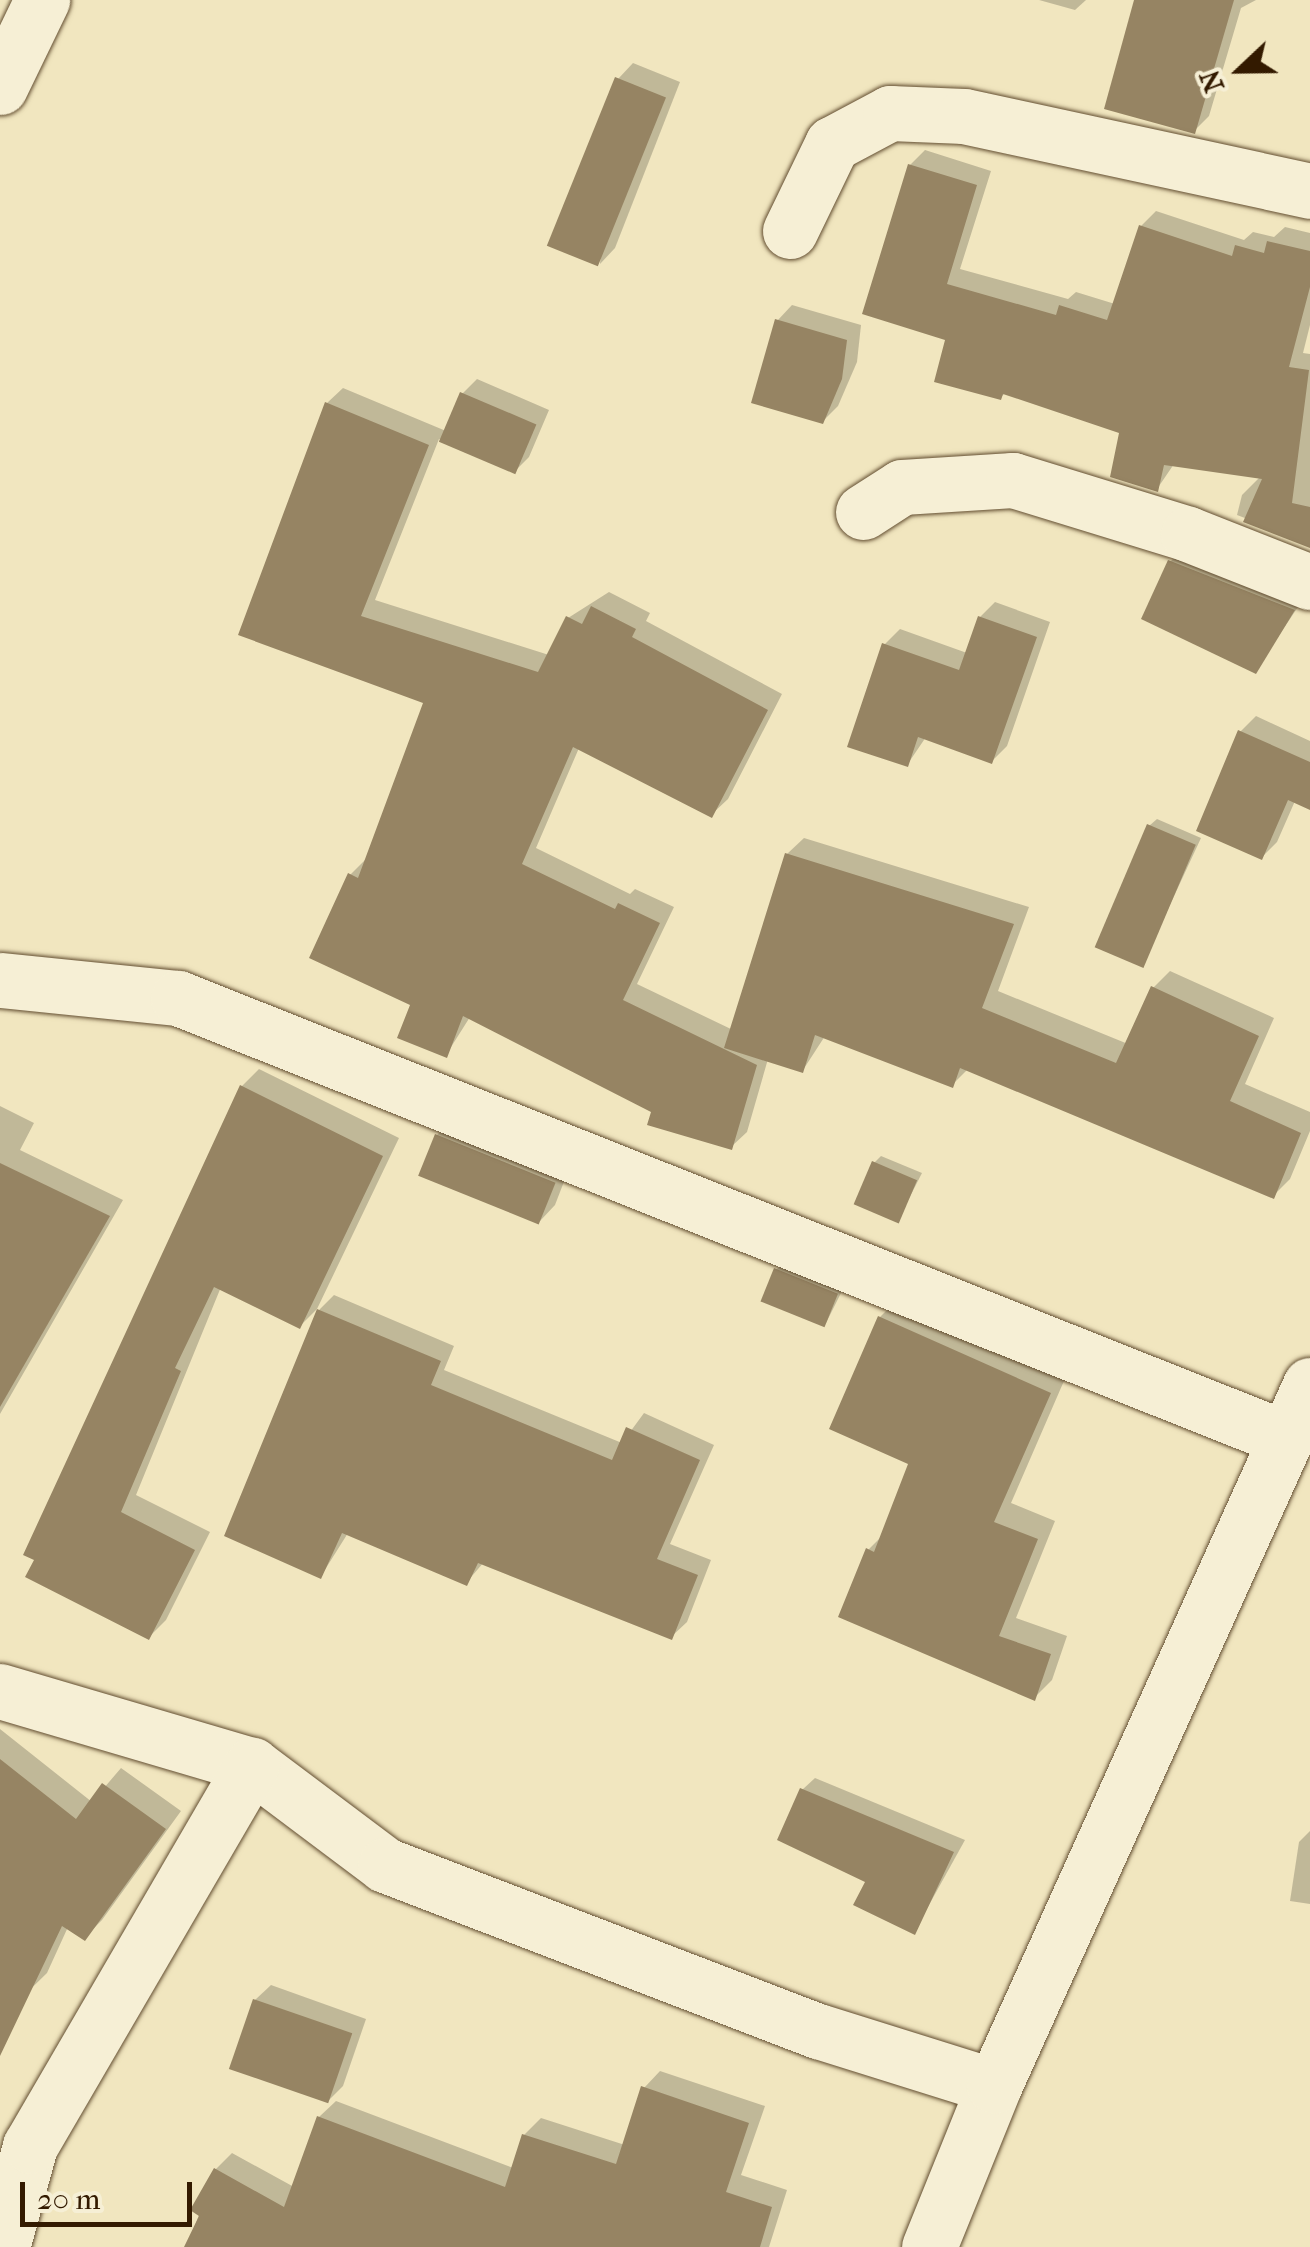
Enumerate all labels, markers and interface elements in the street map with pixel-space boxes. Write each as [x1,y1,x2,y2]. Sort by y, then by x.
north arrow [1190,20,1290,120]
text: N [1192,65,1231,97]
scale bar [25,2162,198,2224]
text: 20 m [37,2182,100,2217]

